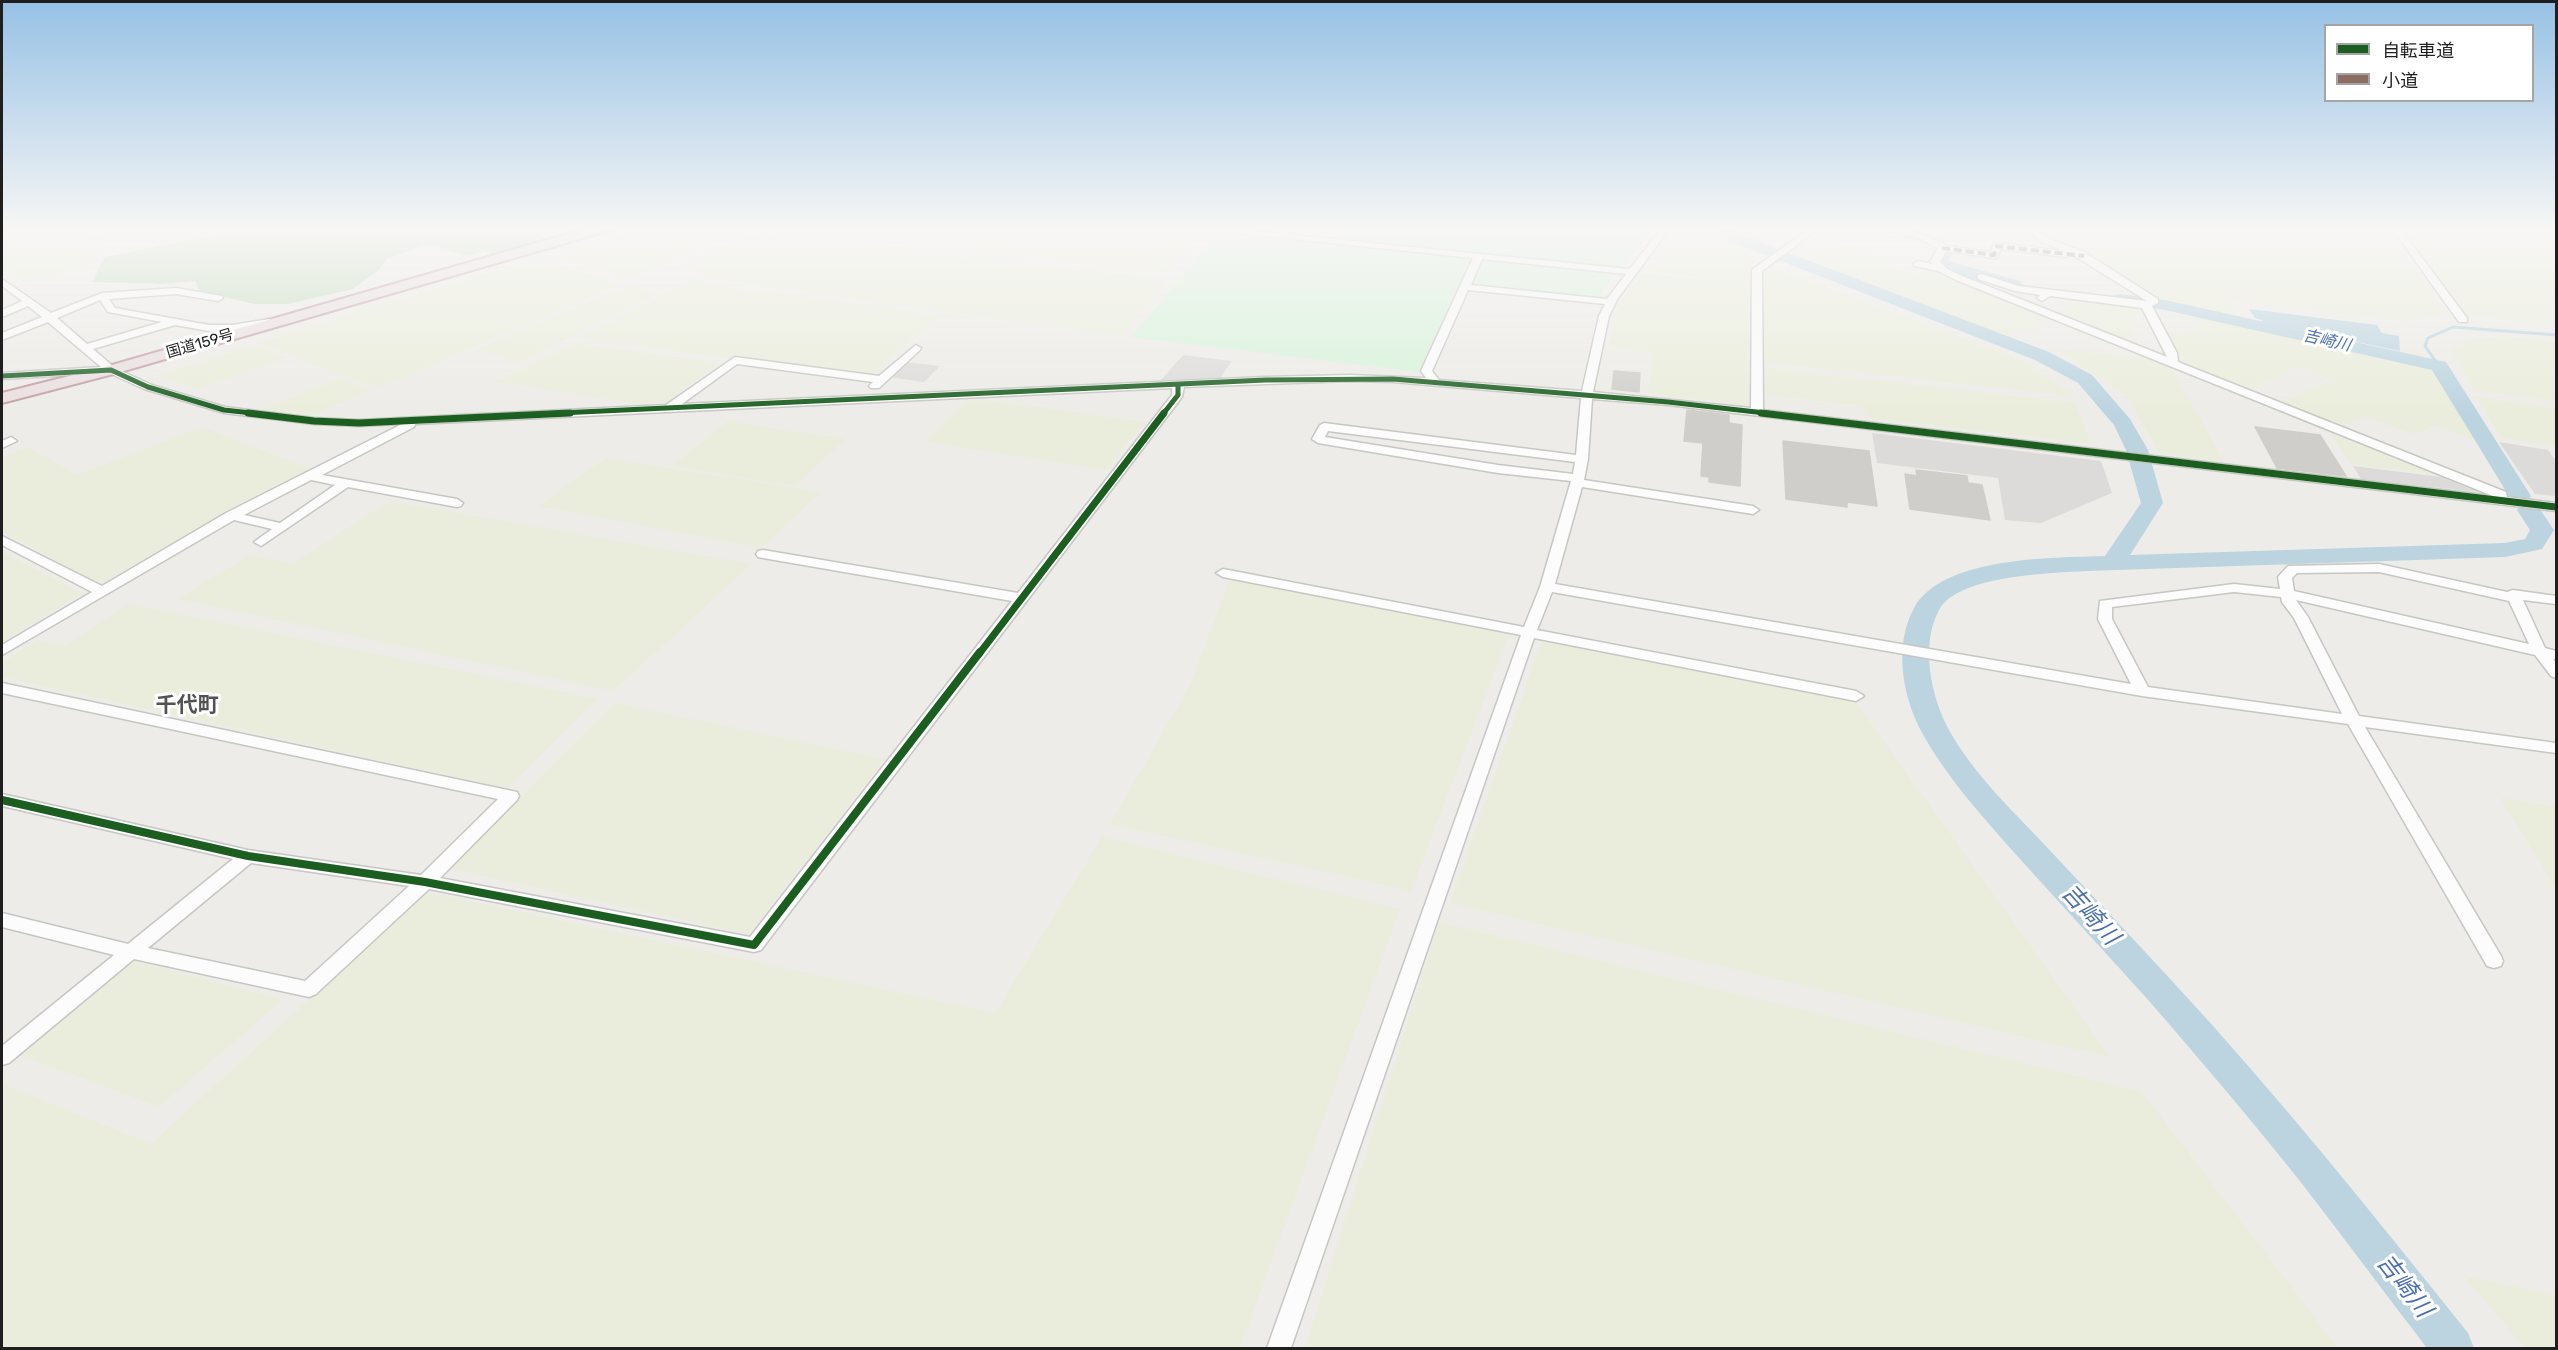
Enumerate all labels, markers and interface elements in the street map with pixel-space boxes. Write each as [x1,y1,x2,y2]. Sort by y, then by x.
legend [2324,24,2534,102]
text: 自転車道 [2382,40,2454,62]
text: 小道 [2382,70,2418,92]
street label: 国道159号 [164,326,236,362]
water label: 吉崎川 [2301,326,2353,356]
district label: 千代町 [156,693,218,719]
water label: 吉崎川 [2055,879,2125,951]
water label: 吉崎川 [2370,1249,2438,1323]

